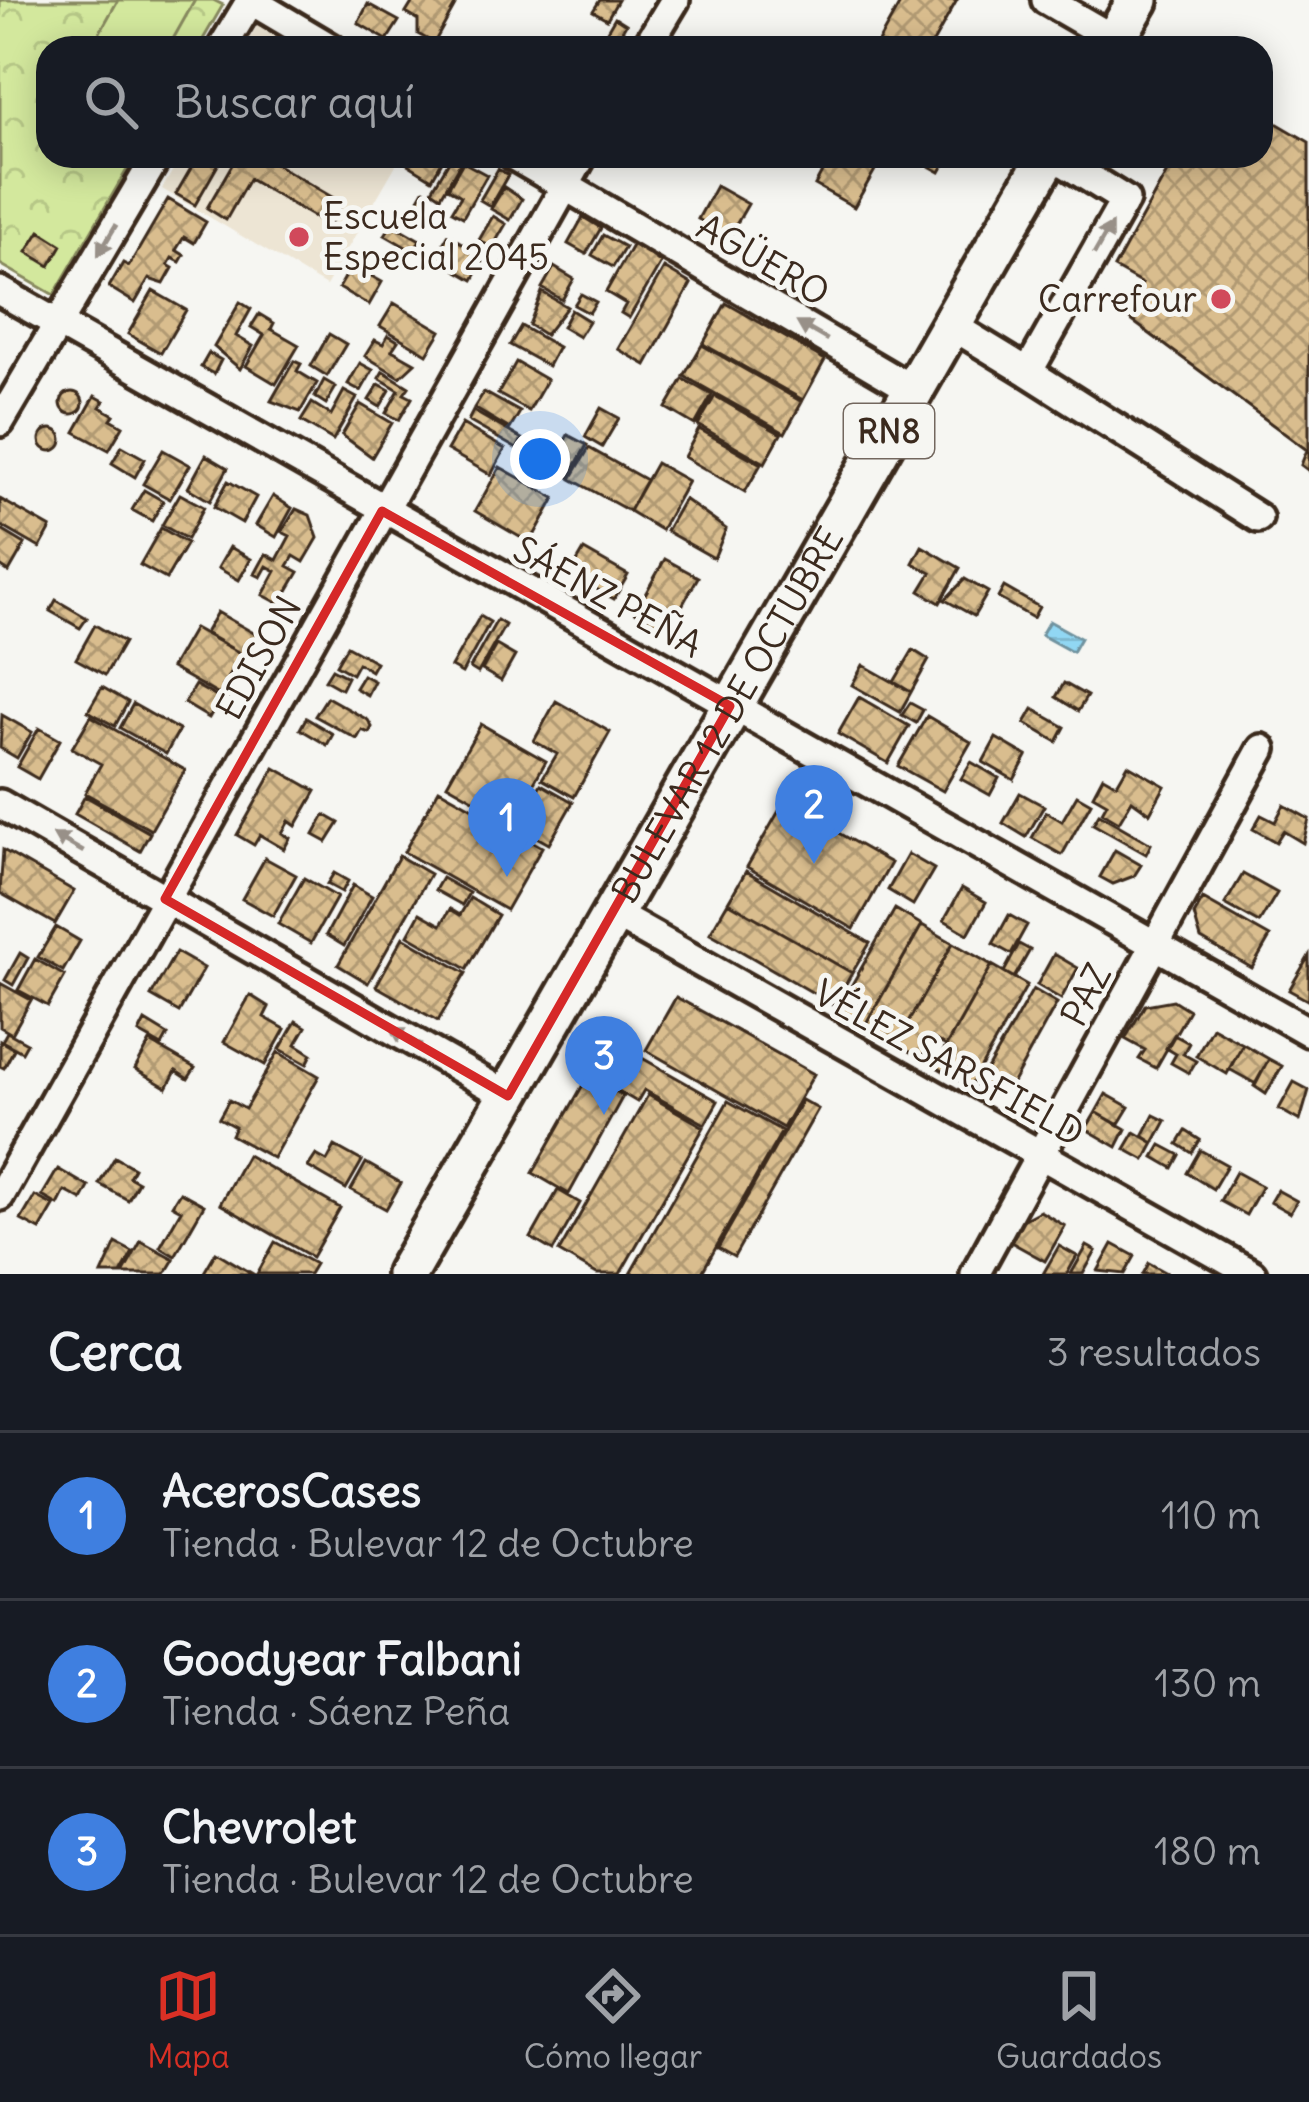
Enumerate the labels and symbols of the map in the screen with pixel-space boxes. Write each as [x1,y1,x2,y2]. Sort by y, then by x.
place label: Escuela Especial 2045 [323,194,549,280]
street label: AGÜERO [689,203,838,316]
one-way arrow [1092,222,1113,256]
one-way arrow [97,223,118,257]
marker: Escuela Especial 2045 [286,224,312,250]
place label: Carrefour [1038,277,1197,322]
marker: Carrefour [1208,286,1234,312]
one-way arrow [795,321,829,342]
road number: RN8 [844,404,934,458]
your location [510,429,570,489]
street label: BULEVAR 12 DE OCTUBRE [601,519,851,909]
street label: SÁENZ PEÑA [506,526,711,667]
street label: EDISON [207,588,311,728]
pin: 2 [775,765,853,864]
pin: 1 [468,778,546,877]
one-way arrow [51,833,85,854]
street label: PAZ [1051,956,1121,1034]
street label: VÉLEZ SARSFIELD [806,969,1092,1156]
pin: 3 [565,1016,643,1115]
one-way arrow [389,1028,423,1049]

